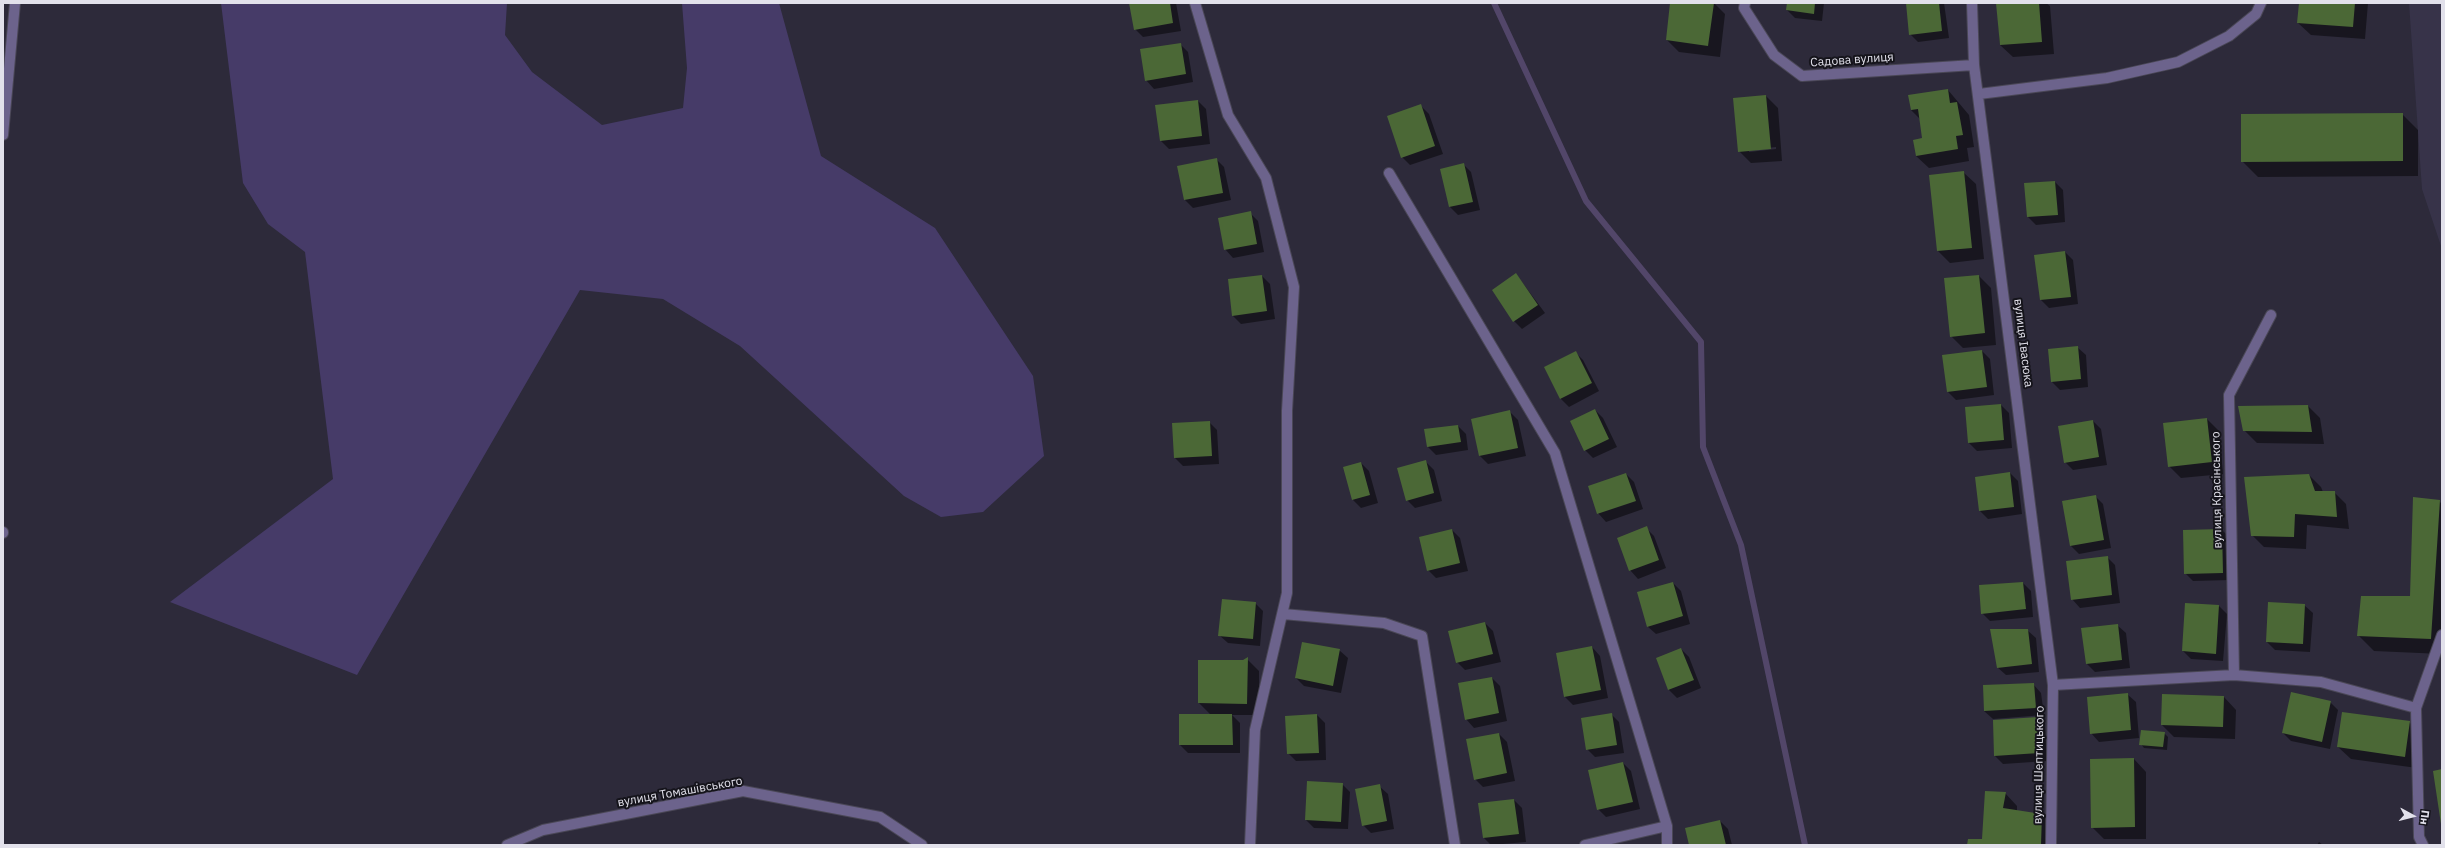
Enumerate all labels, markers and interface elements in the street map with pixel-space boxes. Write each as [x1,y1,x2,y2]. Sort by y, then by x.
street label: Садова вулиця [1810,50,1894,70]
street label: вулиця Івасюка [2010,298,2036,388]
street label: вулиця Красінського [2209,431,2225,549]
street label: вулиця Шептицького [2031,706,2047,824]
street label: вулиця Томашівського [616,774,744,810]
north arrow [2393,796,2433,836]
text: Пн [2417,809,2433,826]

